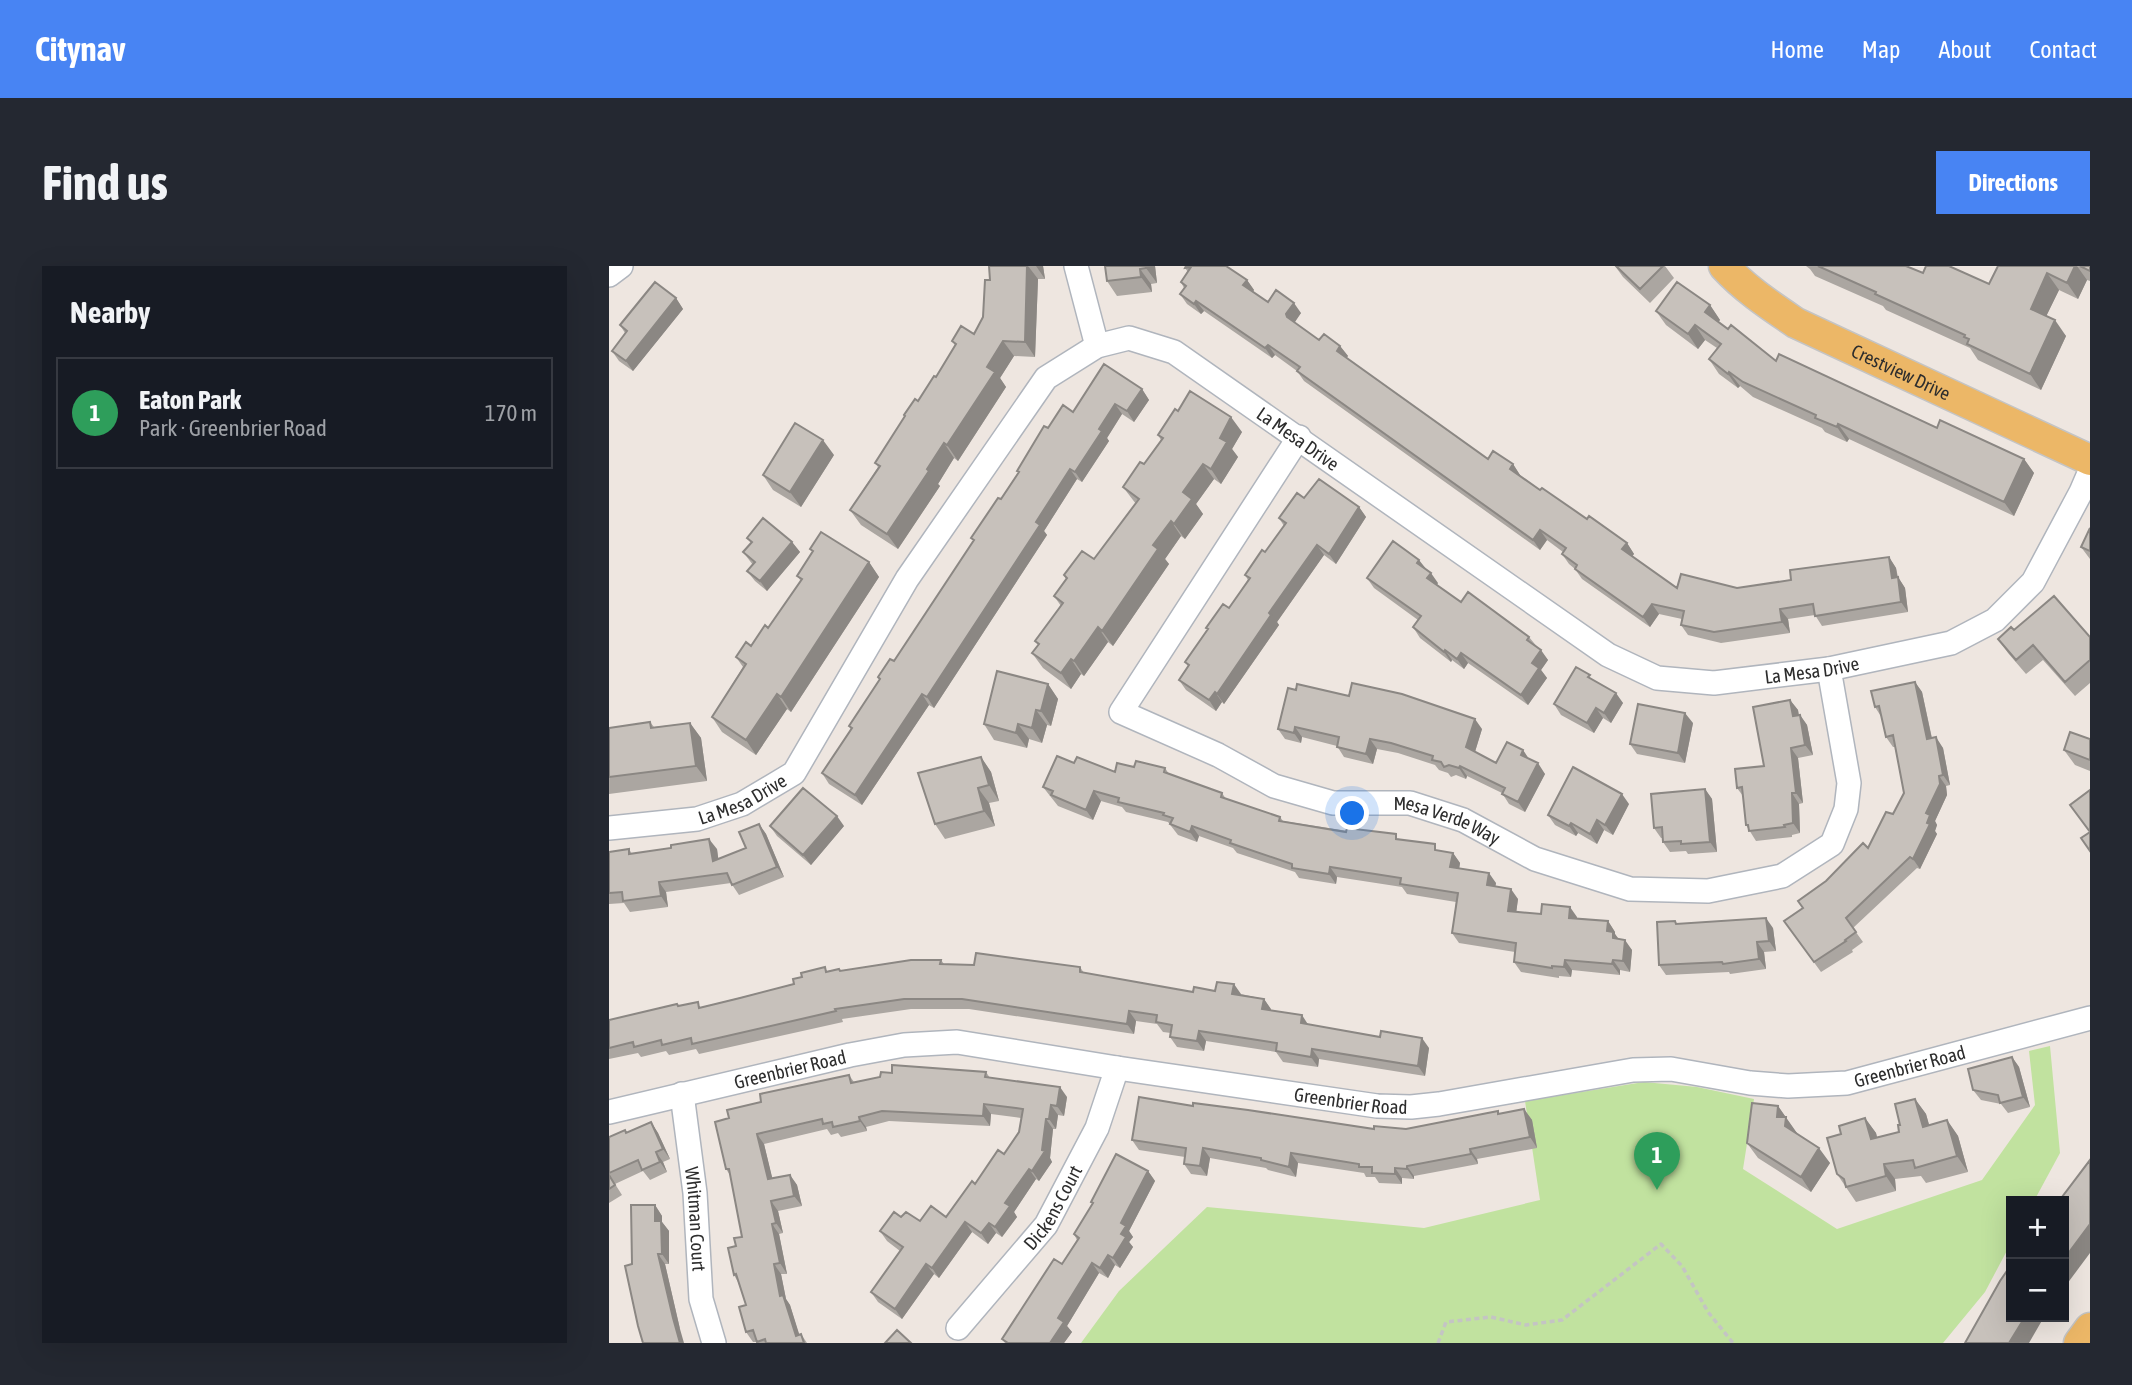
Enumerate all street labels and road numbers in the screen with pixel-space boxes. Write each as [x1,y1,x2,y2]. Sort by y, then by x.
street label: Crestview Drive [1848,340,1954,404]
street label: La Mesa Drive [1253,402,1343,475]
street label: La Mesa Drive [1763,652,1861,688]
street label: La Mesa Drive [695,769,790,829]
street label: Mesa Verde Way [1394,791,1504,849]
street label: Greenbrier Road [1852,1041,1968,1092]
street label: Greenbrier Road [732,1045,848,1093]
street label: Greenbrier Road [1293,1083,1408,1118]
street label: Dickens Court [1019,1162,1086,1254]
street label: Whitman Court [681,1166,710,1272]

